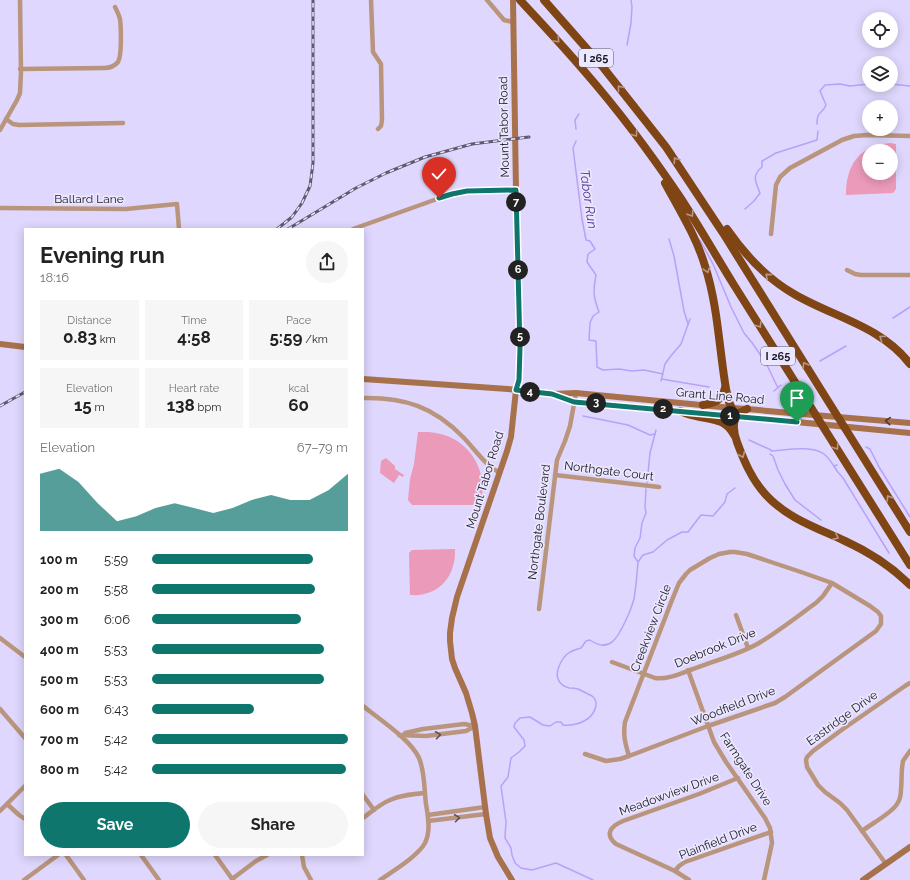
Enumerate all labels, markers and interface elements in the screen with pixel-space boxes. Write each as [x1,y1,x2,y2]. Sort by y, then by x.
map controls [862,12,898,180]
button: locate [862,12,898,48]
one-way arrow [552,35,560,43]
road number: I 265 [579,49,613,67]
button: layers [862,56,898,92]
street label: Mount Tabor Road [496,76,512,178]
one-way arrow [618,86,625,93]
button: + [862,100,898,136]
one-way arrow [630,130,638,137]
button: − [862,144,898,180]
pin [422,157,456,198]
one-way arrow [673,158,680,165]
icon: check [428,163,450,185]
water label: Tabor Run [577,169,600,230]
street label: Ballard Lane [54,192,124,206]
pin: 7 [506,192,526,212]
text: 7 [513,195,519,208]
one-way arrow [686,210,693,217]
button: share [306,241,348,283]
text: Evening run [40,242,165,268]
pin: 6 [508,260,528,280]
text: 6 [515,263,521,276]
one-way arrow [702,266,711,273]
text: 18:16 [40,270,69,285]
one-way arrow [765,273,772,280]
text: Distance [67,314,111,327]
text: Time [181,314,207,327]
text: Pace [286,314,311,327]
one-way arrow [754,321,762,328]
text: 0.83 [63,327,97,347]
text: 4:58 [177,327,211,347]
text: 5:59 [269,327,302,347]
pin: 5 [510,327,530,347]
text: 5 [517,330,523,343]
text: km [97,333,116,346]
text: /km [302,333,328,346]
one-way arrow [879,335,886,342]
road number: I 265 [761,347,795,365]
one-way arrow [803,362,810,369]
pin [780,381,814,422]
text: Elevation [66,382,113,395]
text: Heart rate [169,382,219,395]
text: kcal [288,382,309,395]
pin: 4 [520,382,540,402]
text: 4 [527,385,533,398]
street label: Grant Line Road [675,385,765,407]
icon: arrive [786,387,808,409]
pin: 3 [586,393,606,413]
text: 15 [74,395,92,415]
text: 138 [167,395,195,415]
text: 60 [288,395,309,415]
text: 3 [593,396,599,409]
pin: 2 [653,399,673,419]
text: m [92,401,105,414]
text: bpm [195,401,221,414]
text: 2 [660,402,666,415]
pin: 1 [720,406,740,426]
text: 1 [727,409,733,422]
one-way arrow [885,417,891,426]
street label: Mount Tabor Road [463,430,507,530]
text: Elevation [40,440,95,455]
text: 67–79 m [297,440,348,455]
one-way arrow [831,443,839,450]
one-way arrow [737,451,745,458]
street label: Northgate Court [563,459,655,483]
street label: Northgate Boulevard [525,464,553,580]
one-way arrow [887,495,894,502]
one-way arrow [832,532,840,540]
text: 100 m [40,552,78,567]
text: 5:59 [104,552,128,567]
text: 200 m [40,582,79,597]
text: 5:58 [104,582,128,597]
street label: Creekview Circle [628,582,674,674]
text: 300 m [40,612,78,627]
text: 6:06 [104,612,130,627]
street label: Doebrook Drive [672,625,758,671]
text: 400 m [40,642,79,657]
text: 5:53 [104,642,128,657]
text: 500 m [40,672,78,687]
text: 5:53 [104,672,128,687]
street label: Woodfield Drive [689,684,777,728]
street label: Eastridge Drive [804,688,880,748]
text: 600 m [40,702,79,717]
text: 6:43 [104,702,128,717]
street label: Farmgate Drive [717,730,775,808]
one-way arrow [435,731,441,740]
text: 700 m [40,732,78,747]
text: 5:42 [104,732,127,747]
text: 800 m [40,762,79,777]
text: 5:42 [104,762,127,777]
street label: Meadowview Drive [617,769,721,819]
button: Save [40,802,190,848]
button: Share [198,802,348,848]
one-way arrow [454,813,460,822]
street label: Plainfield Drive [677,820,759,862]

